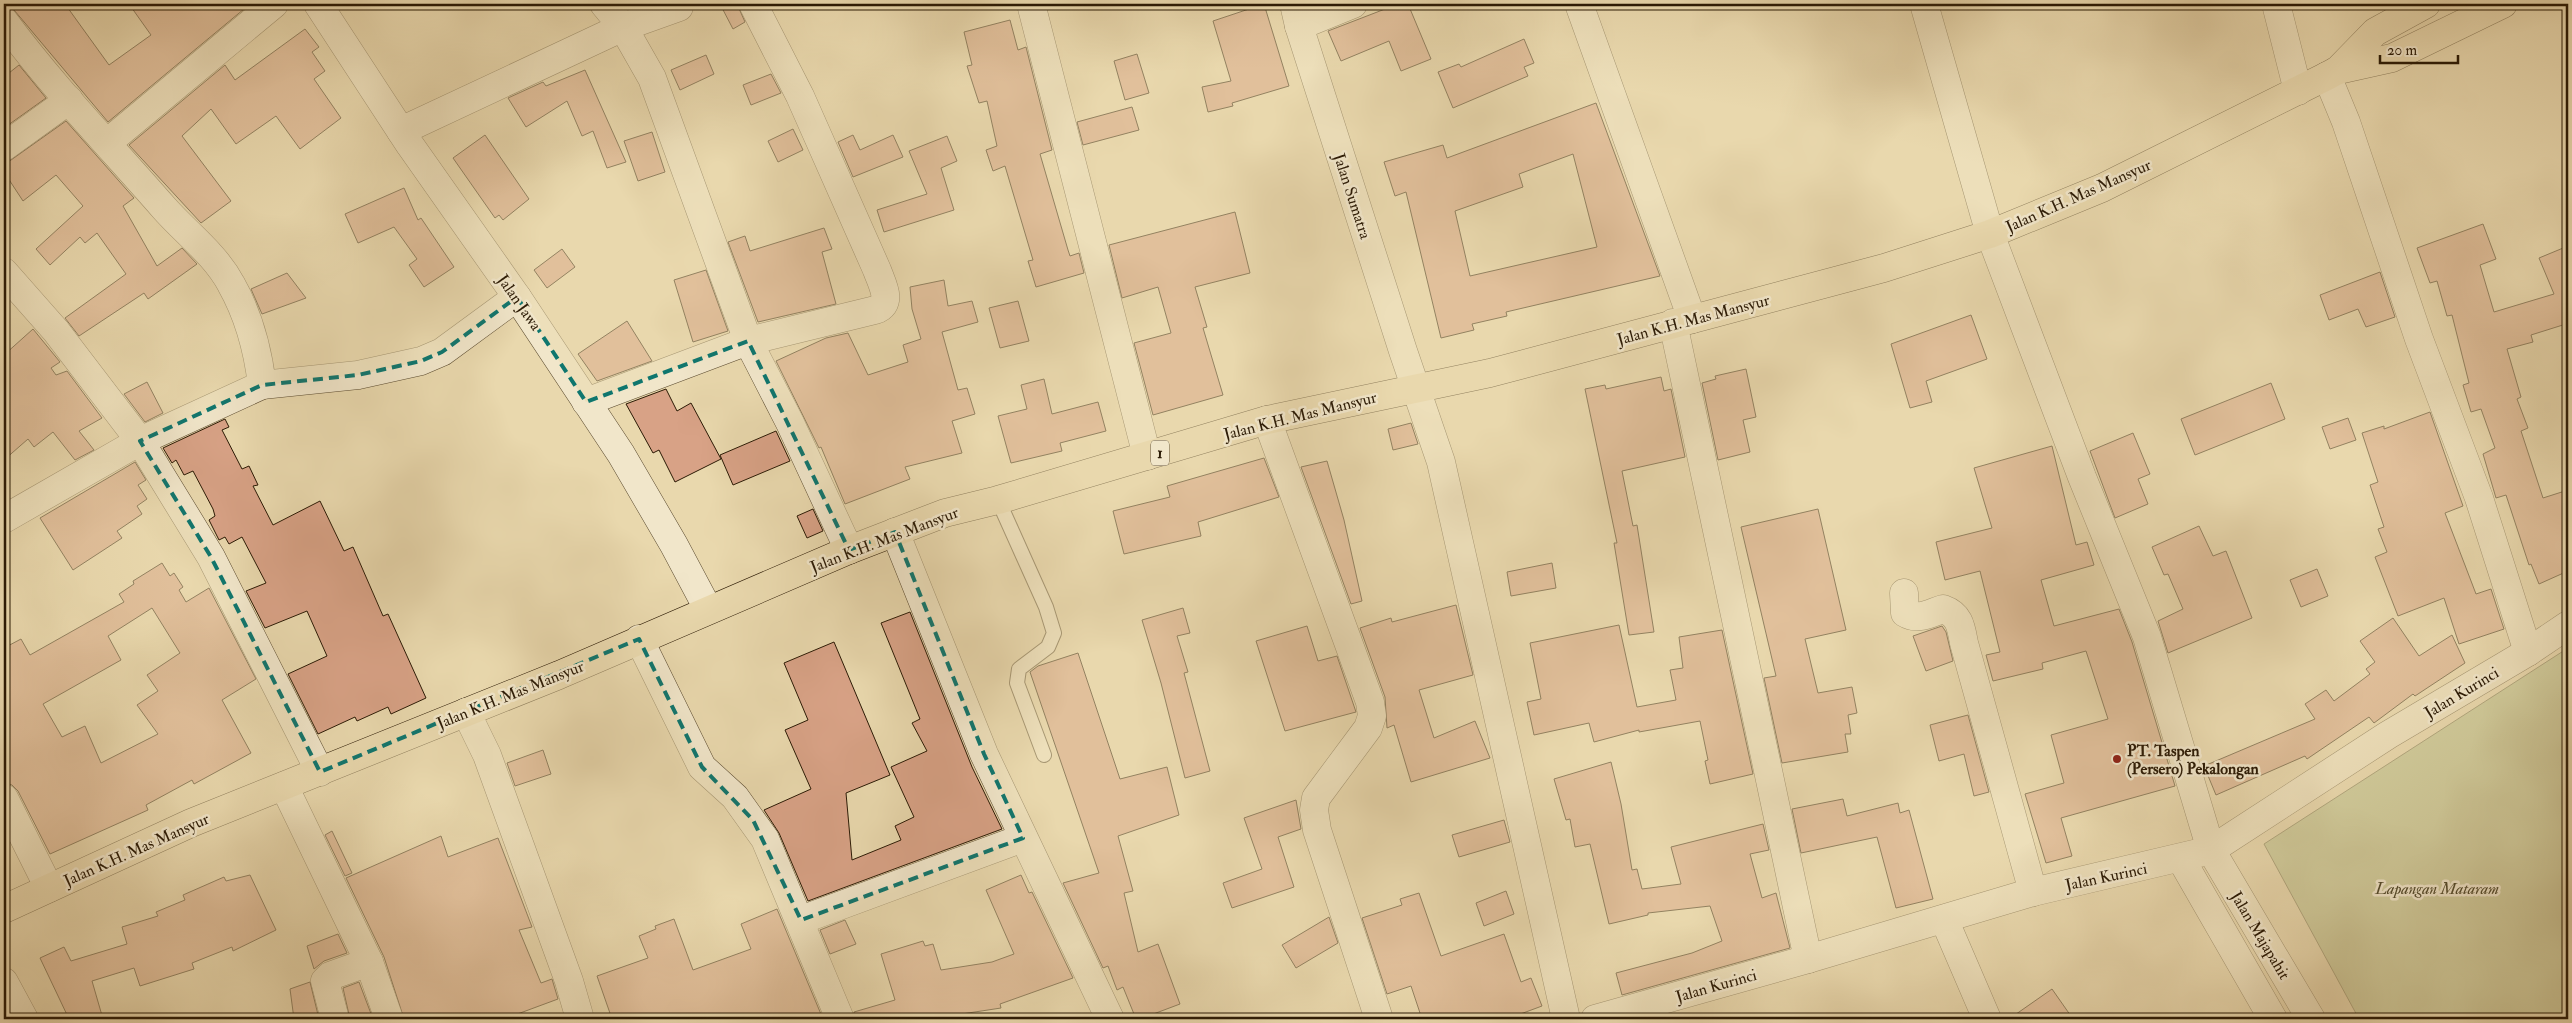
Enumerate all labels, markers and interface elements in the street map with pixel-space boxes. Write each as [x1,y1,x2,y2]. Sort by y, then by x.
scale bar [2380,32,2457,64]
text: 20 m [2387,41,2417,60]
street label: Jalan Sumatra [1328,150,1375,242]
street label: Jalan K.H. Mas Mansyur [2002,155,2155,238]
street label: Jalan Jawa [491,270,546,335]
street label: Jalan K.H. Mas Mansyur [1614,290,1772,351]
street label: Jalan K.H. Mas Mansyur [1221,387,1379,446]
road number: 1 [1151,440,1169,466]
street label: Jalan K.H. Mas Mansyur [807,502,962,579]
street label: Jalan K.H. Mas Mansyur [433,656,587,735]
street label: Jalan Kurinci [2420,663,2503,724]
place label: PT. Taspen (Persero) Pekalongan [2127,741,2260,780]
marker: PT. Taspen (Persero) Pekalongan [2111,753,2123,765]
street label: Jalan K.H. Mas Mansyur [60,809,213,892]
street label: Jalan Kurinci [2062,859,2149,897]
park label: Lapangan Mataram [2374,879,2499,899]
street label: Jalan Majapahit [2225,887,2294,984]
street label: Jalan Kurinci [1673,965,1759,1008]

